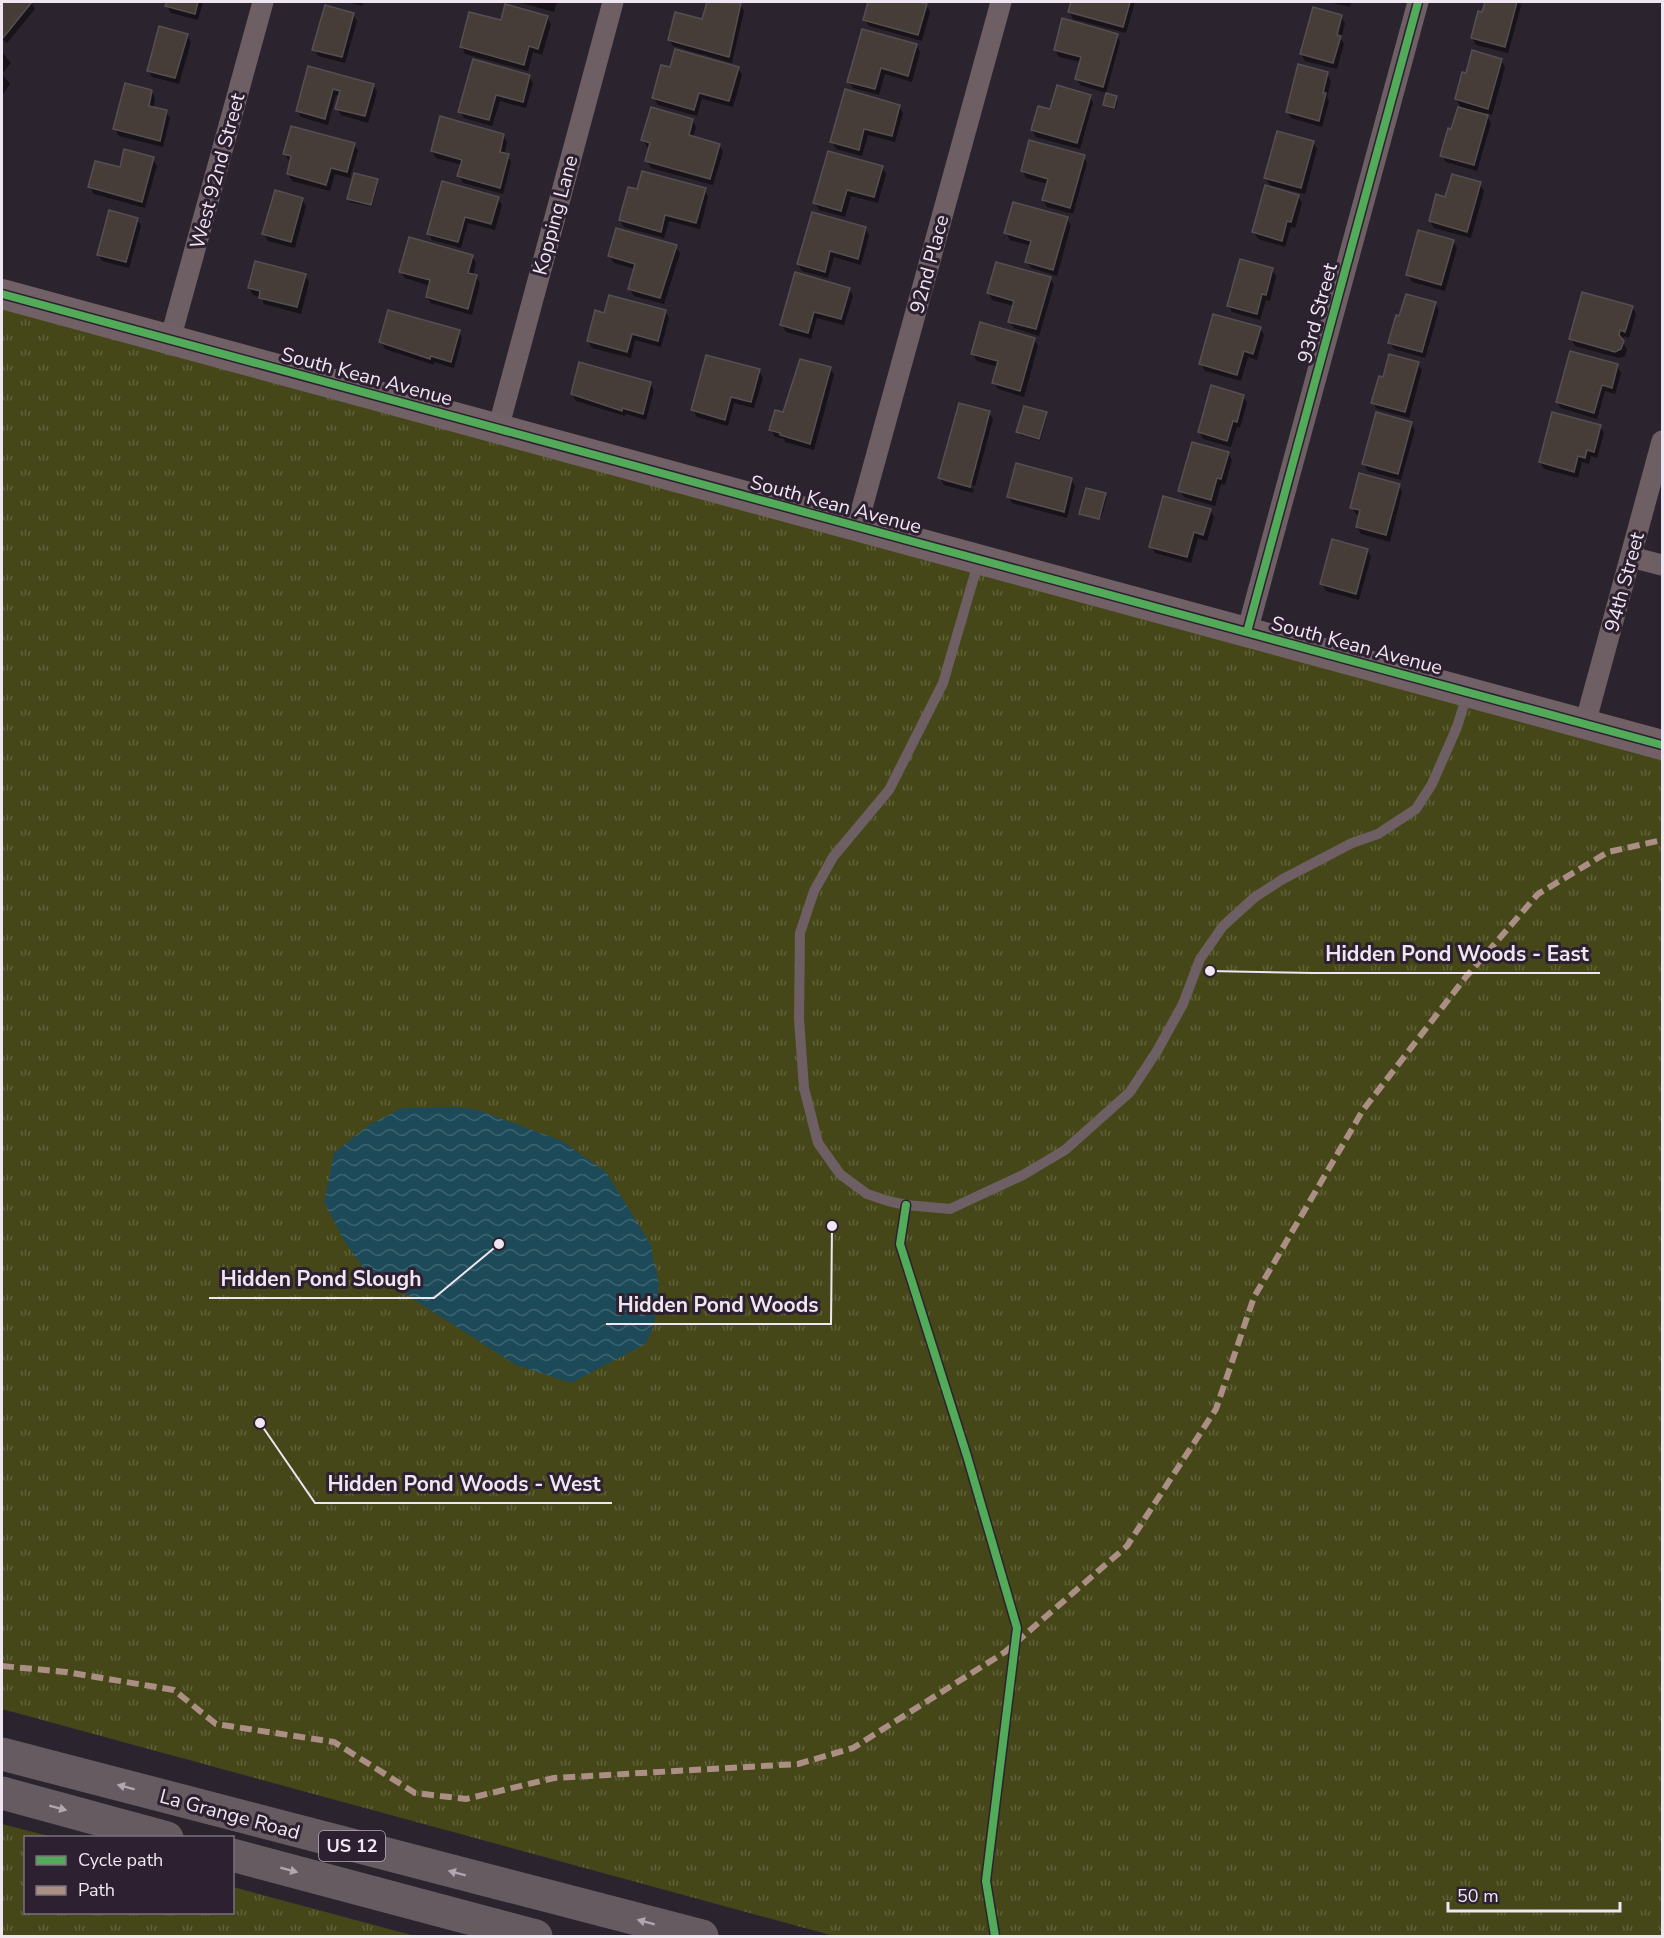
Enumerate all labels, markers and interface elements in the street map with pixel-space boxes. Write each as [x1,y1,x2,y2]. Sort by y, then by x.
street label: West 92nd Street [184,89,251,252]
street label: Kopping Lane [527,152,584,278]
street label: 92nd Place [903,212,956,316]
street label: 93rd Street [1291,259,1344,366]
street label: South Kean Avenue [278,341,455,412]
street label: South Kean Avenue [747,469,924,540]
street label: 94th Street [1598,528,1651,635]
street label: South Kean Avenue [1268,610,1445,681]
callout: Hidden Pond Woods - East [1313,934,1600,973]
text: Hidden Pond Woods - East [1325,940,1590,968]
callout: Hidden Pond Slough [209,1259,434,1298]
text: Hidden Pond Slough [220,1265,422,1293]
callout: Hidden Pond Woods [606,1285,831,1324]
text: Hidden Pond Woods [617,1291,819,1319]
callout: Hidden Pond Woods - West [315,1464,612,1503]
text: Hidden Pond Woods - West [327,1470,601,1498]
one-way arrow [117,1782,135,1792]
street label: La Grange Road [157,1783,303,1846]
one-way arrow [49,1804,67,1813]
road number: US 12 [319,1831,385,1861]
legend [24,1836,234,1914]
text: Cycle path [78,1848,163,1872]
one-way arrow [280,1866,298,1875]
one-way arrow [448,1868,466,1877]
scale bar [1448,1875,1620,1913]
text: Path [78,1878,115,1902]
text: 50 m [1457,1884,1499,1908]
one-way arrow [637,1916,655,1926]

